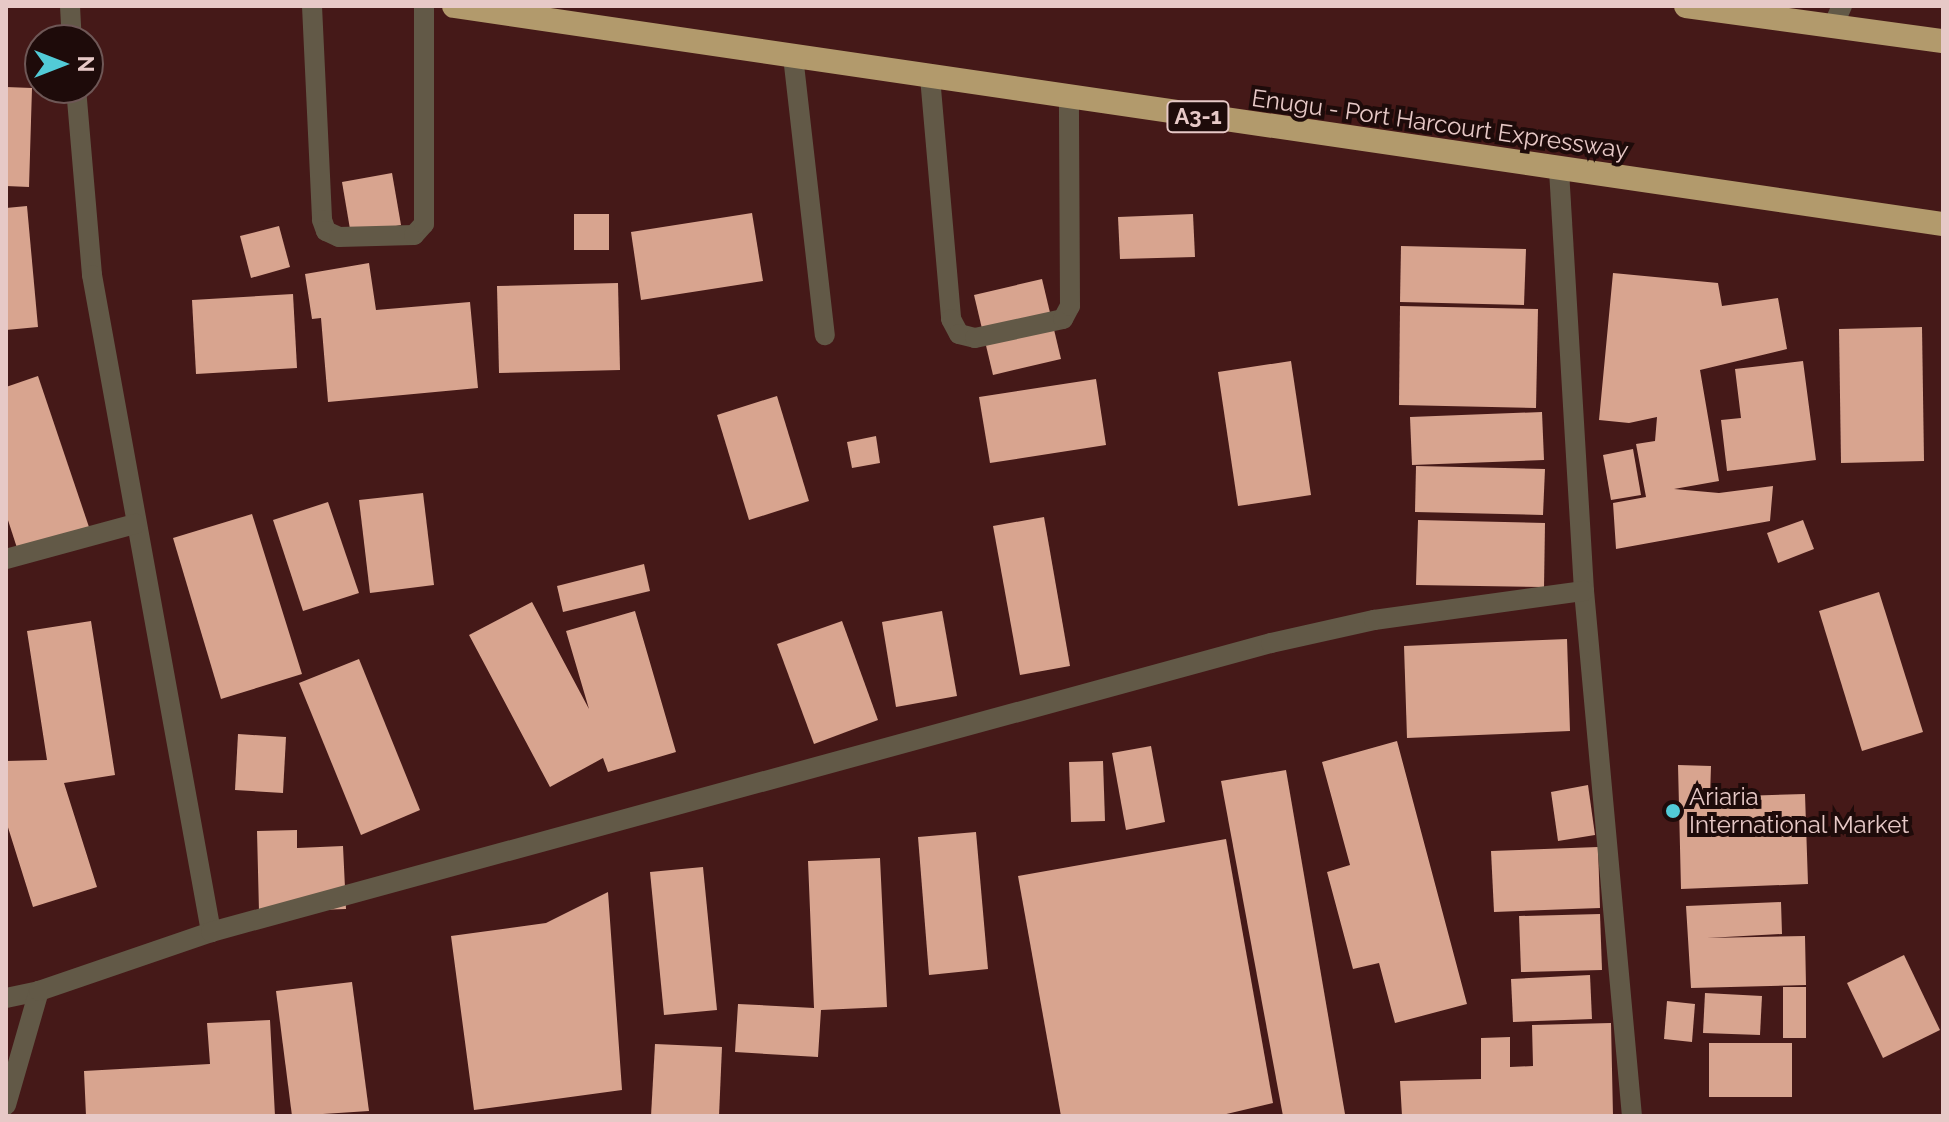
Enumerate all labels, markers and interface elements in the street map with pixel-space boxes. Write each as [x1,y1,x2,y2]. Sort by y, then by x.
north arrow [24,24,104,104]
text: N [73,56,99,72]
street label: Enugu - Port Harcourt Expressway [1250,83,1630,165]
road number: A3-1 [1166,99,1230,135]
place label: Ariaria International Market [1689,783,1910,839]
marker: Ariaria International Market [1664,802,1682,820]

